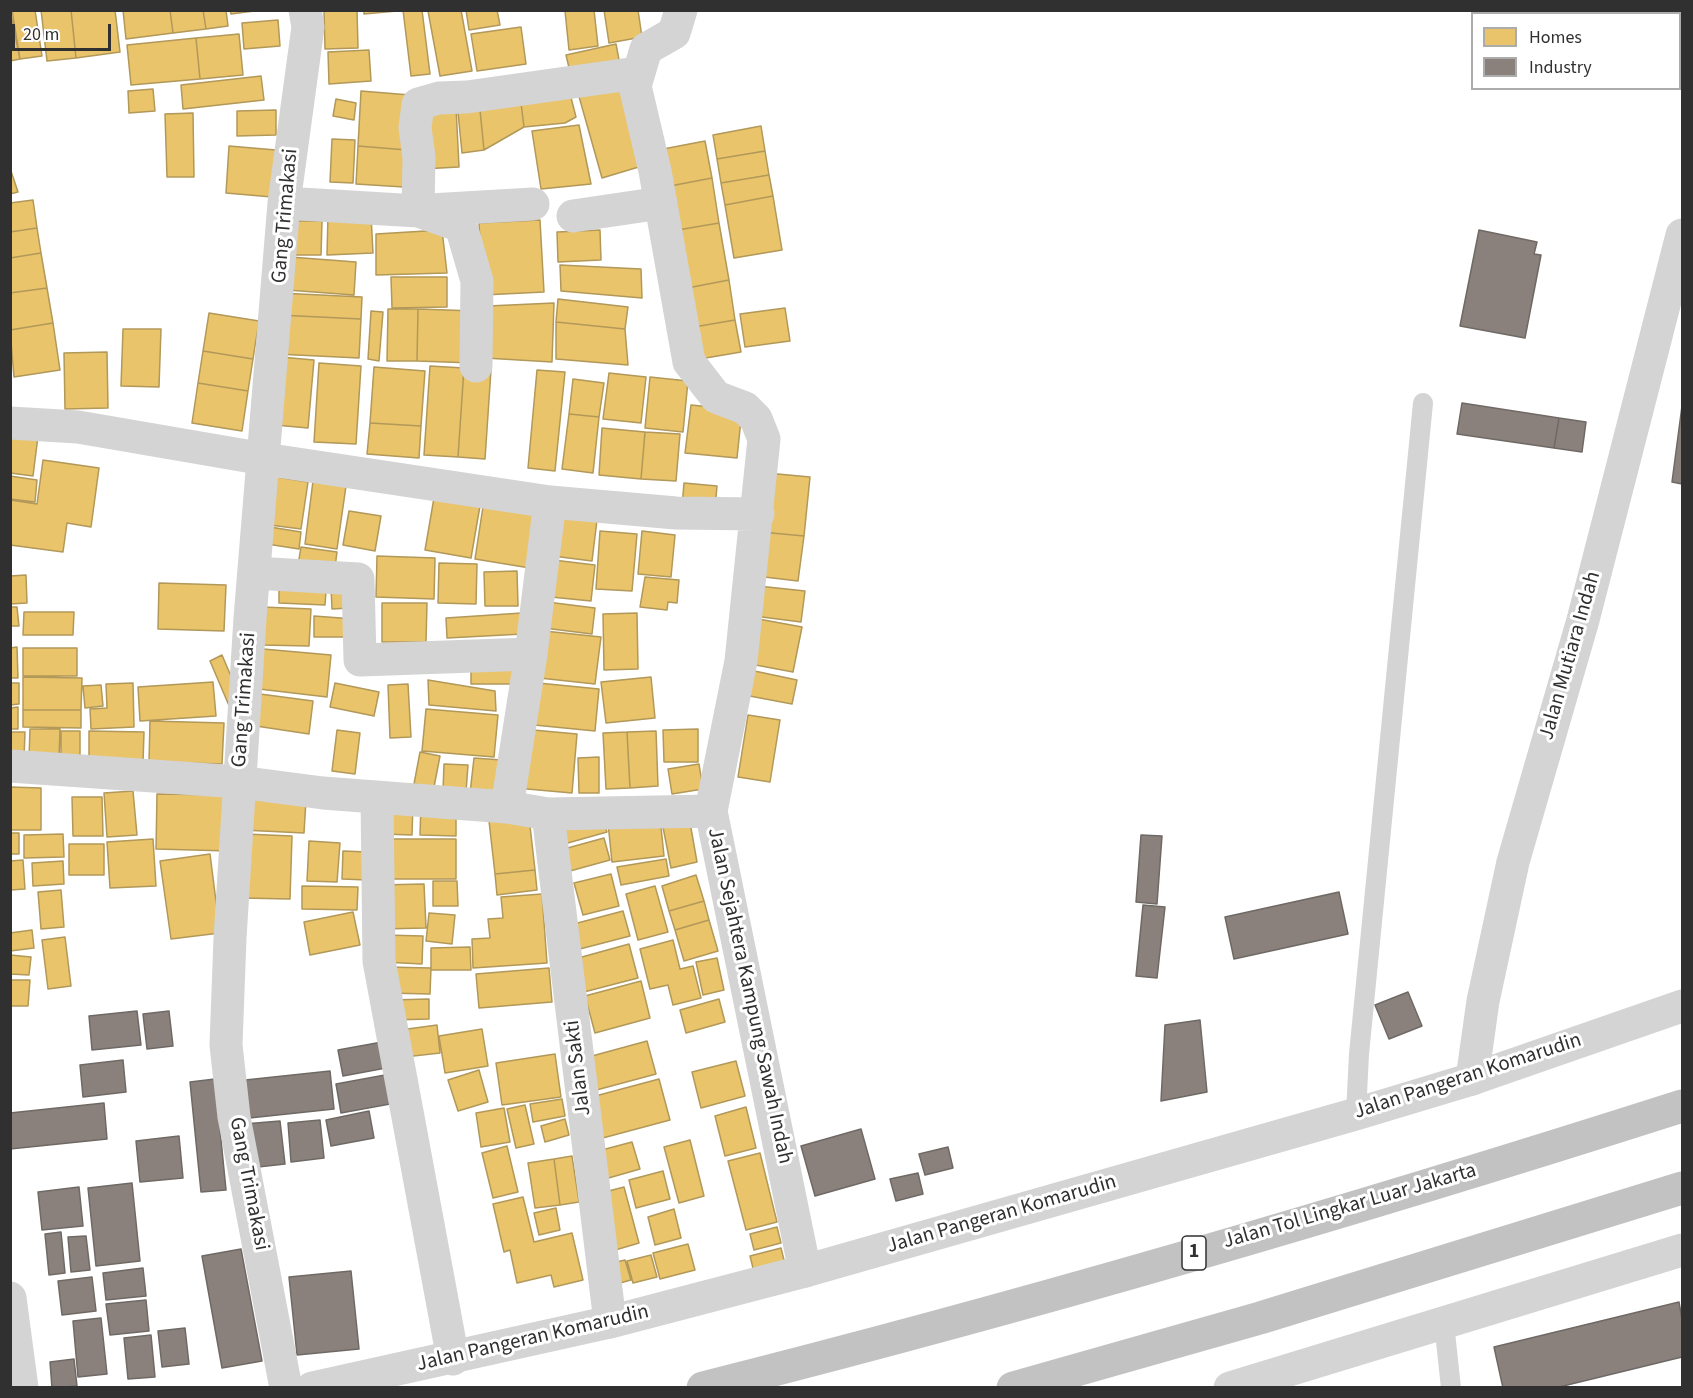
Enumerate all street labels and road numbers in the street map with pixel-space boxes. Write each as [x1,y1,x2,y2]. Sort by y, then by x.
street label: Gang Trimakasi [268,148,304,284]
street label: Jalan Mutiara Indah [1535,569,1607,743]
street label: Gang Trimakasi [228,632,262,768]
street label: Jalan Sejahtera Kampung Sawah Indah [701,826,797,1166]
street label: Jalan Sakti [561,1019,597,1117]
street label: Jalan Pangeran Komarudin [1351,1028,1585,1126]
street label: Gang Trimakasi [223,1115,273,1253]
street label: Jalan Tol Lingkar Luar Jakarta [1221,1159,1479,1255]
street label: Jalan Pangeran Komarudin [884,1170,1120,1260]
road number: 1 [1182,1236,1206,1270]
street label: Jalan Pangeran Komarudin [414,1300,652,1378]

